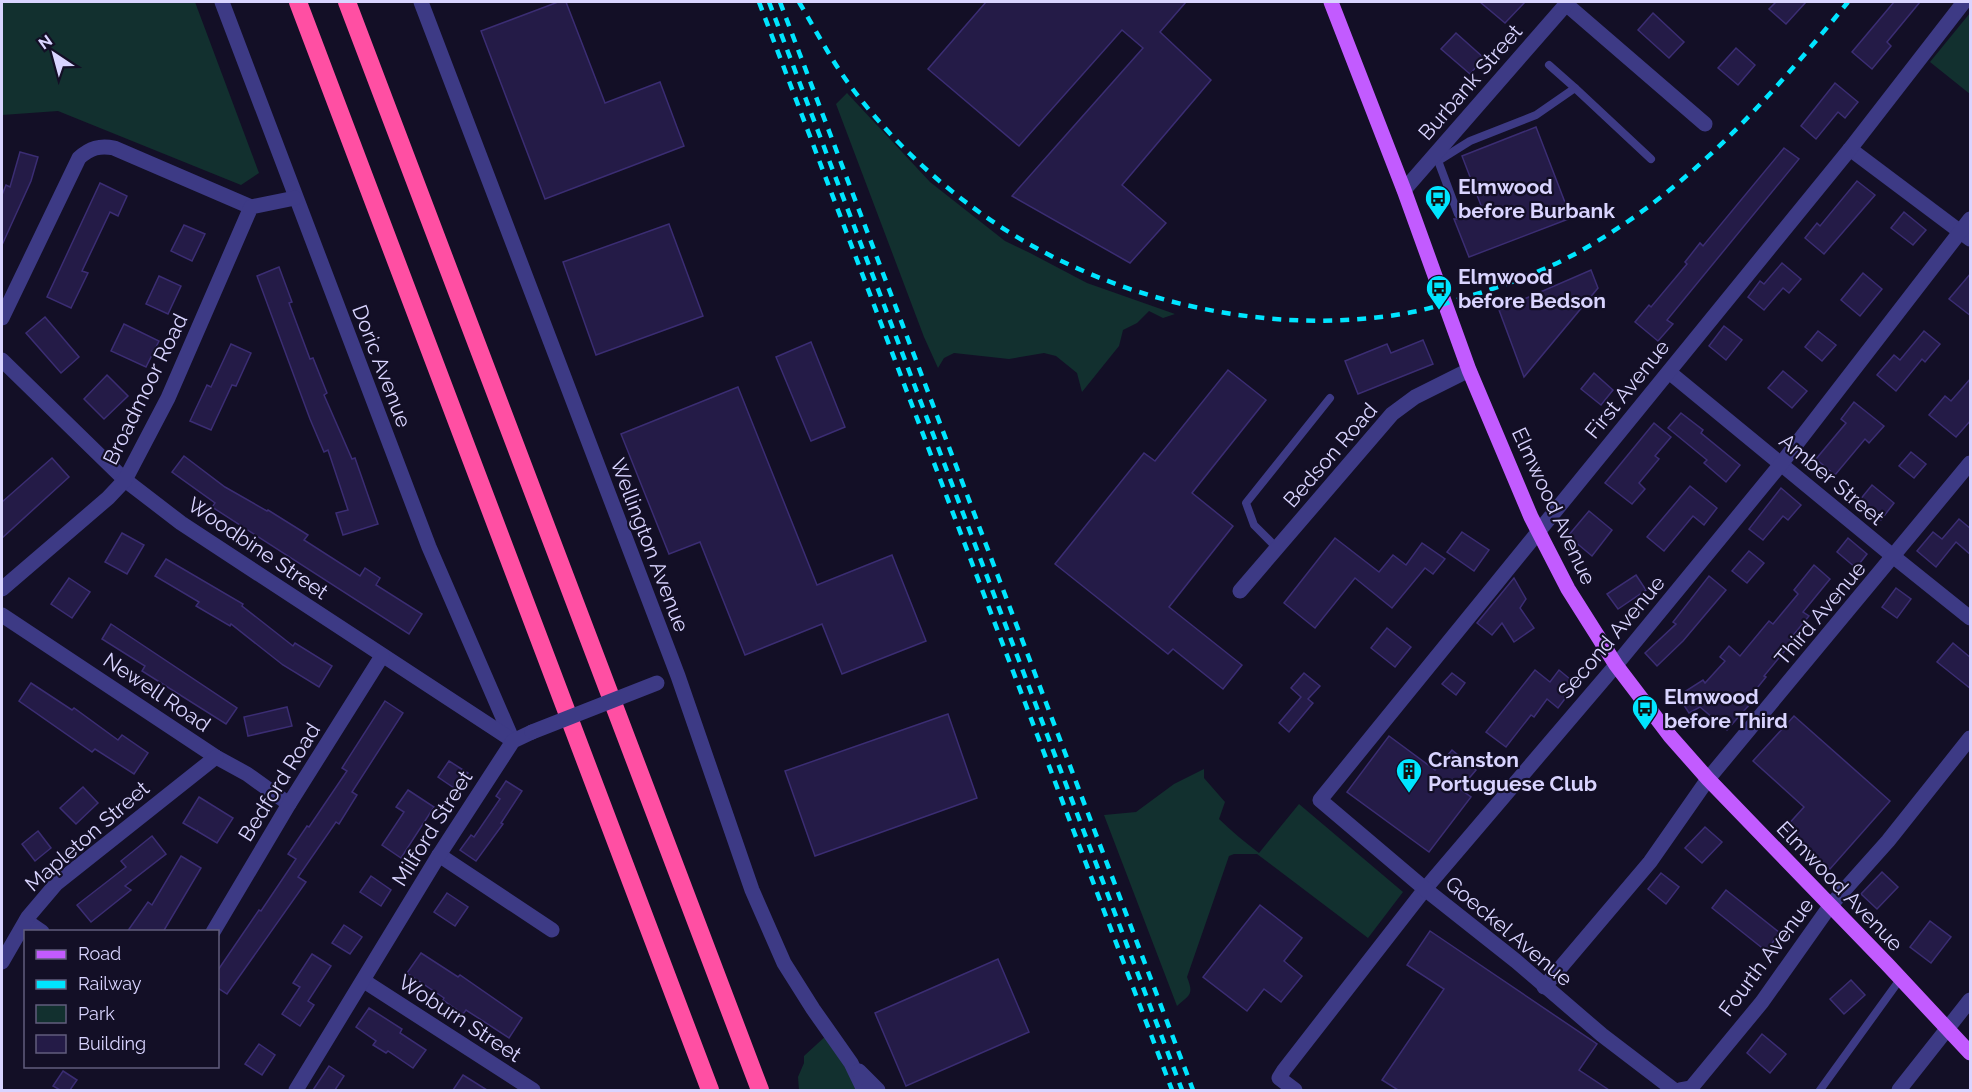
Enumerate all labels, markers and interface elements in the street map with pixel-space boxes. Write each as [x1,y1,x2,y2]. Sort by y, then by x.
street label: Burbank Street [1413,19,1527,145]
north arrow [24,24,84,84]
text: N [35,31,56,54]
place label: Elmwood before Burbank [1458,174,1615,223]
bus stop icon: Elmwood before Burbank [1423,183,1453,221]
place label: Elmwood before Bedson [1458,264,1606,313]
bus stop icon: Elmwood before Bedson [1424,273,1454,311]
street label: Doric Avenue [347,301,417,431]
street label: Broadmoor Road [98,309,192,469]
street label: First Avenue [1580,335,1674,443]
street label: Bedson Road [1278,398,1382,512]
street label: Elmwood Avenue [1507,423,1601,589]
street label: Amber Street [1774,428,1890,530]
street label: Wellington Avenue [605,455,695,635]
street label: Woodbine Street [183,492,333,604]
street label: Third Avenue [1769,556,1871,670]
street label: Second Avenue [1552,570,1670,704]
street label: Newell Road [99,647,215,737]
place label: Elmwood before Third [1664,684,1788,733]
bus stop icon: Elmwood before Third [1630,693,1660,731]
street label: Bedford Road [233,718,325,846]
place label: Cranston Portuguese Club [1428,747,1597,796]
building icon: Cranston Portuguese Club [1394,756,1424,794]
street label: Milford Street [387,766,477,890]
street label: Mapleton Street [20,775,154,897]
street label: Elmwood Avenue [1772,816,1908,956]
street label: Goeckel Avenue [1441,871,1577,991]
street label: Fourth Avenue [1713,893,1819,1021]
legend [24,930,219,1068]
text: Road [78,943,121,964]
street label: Woburn Street [394,969,526,1067]
text: Railway [78,973,142,994]
text: Park [78,1003,115,1024]
text: Building [78,1033,146,1054]

